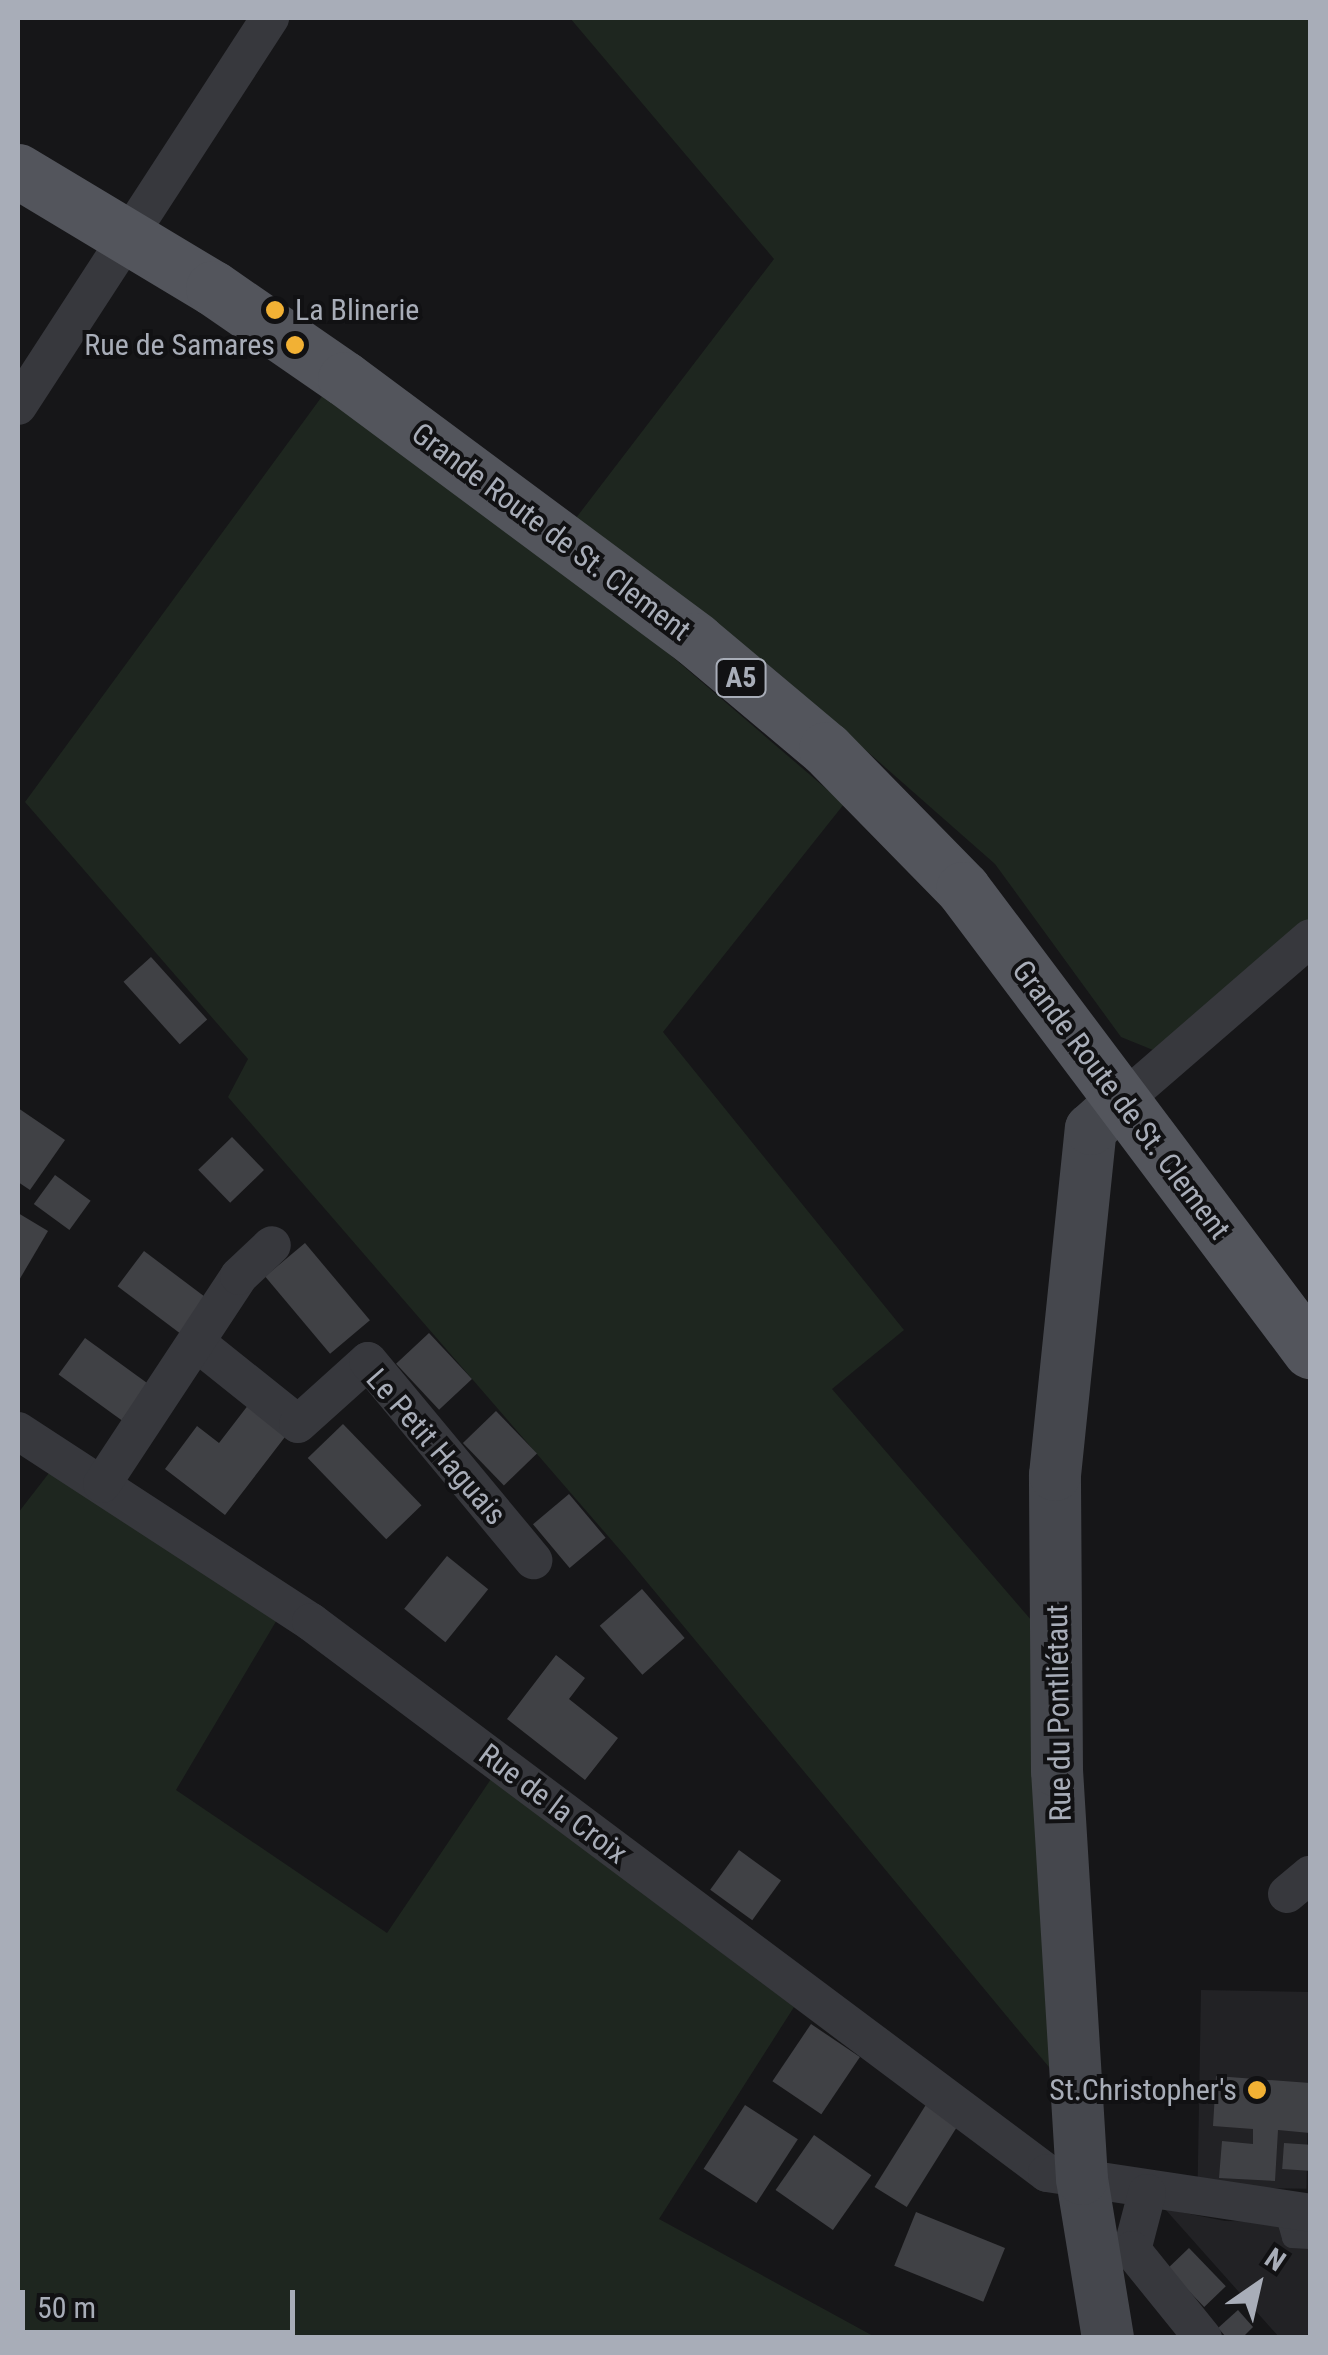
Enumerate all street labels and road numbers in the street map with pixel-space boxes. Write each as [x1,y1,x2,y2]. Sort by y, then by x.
street label: Grande Route de St. Clement [405,415,697,649]
road number: A5 [714,655,768,701]
street label: Grande Route de St. Clement [1004,954,1238,1246]
street label: Le Petit Haguais [359,1362,513,1532]
street label: Rue du Pontliétaut [1039,1604,1079,1822]
street label: Rue de la Croix [472,1737,634,1871]

